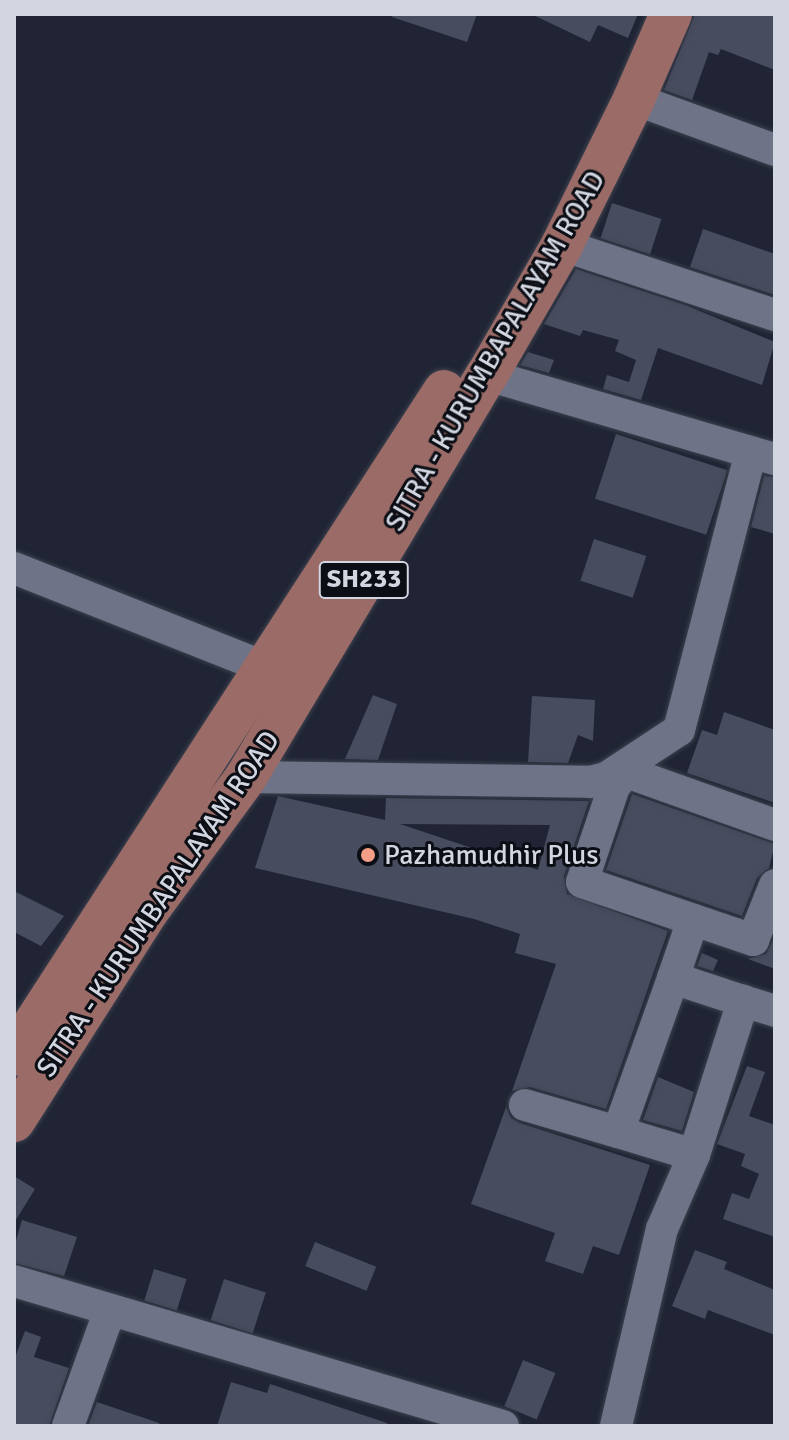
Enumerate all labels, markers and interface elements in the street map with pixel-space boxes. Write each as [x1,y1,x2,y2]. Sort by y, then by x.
street label: SITRA - KURUMBAPALAYAM ROAD [378,165,612,537]
road number: SH233 [318,558,410,602]
street label: SITRA - KURUMBAPALAYAM ROAD [29,725,287,1083]
place label: Pazhamudhir Plus [384,838,599,872]
marker: Pazhamudhir Plus [359,846,377,864]

